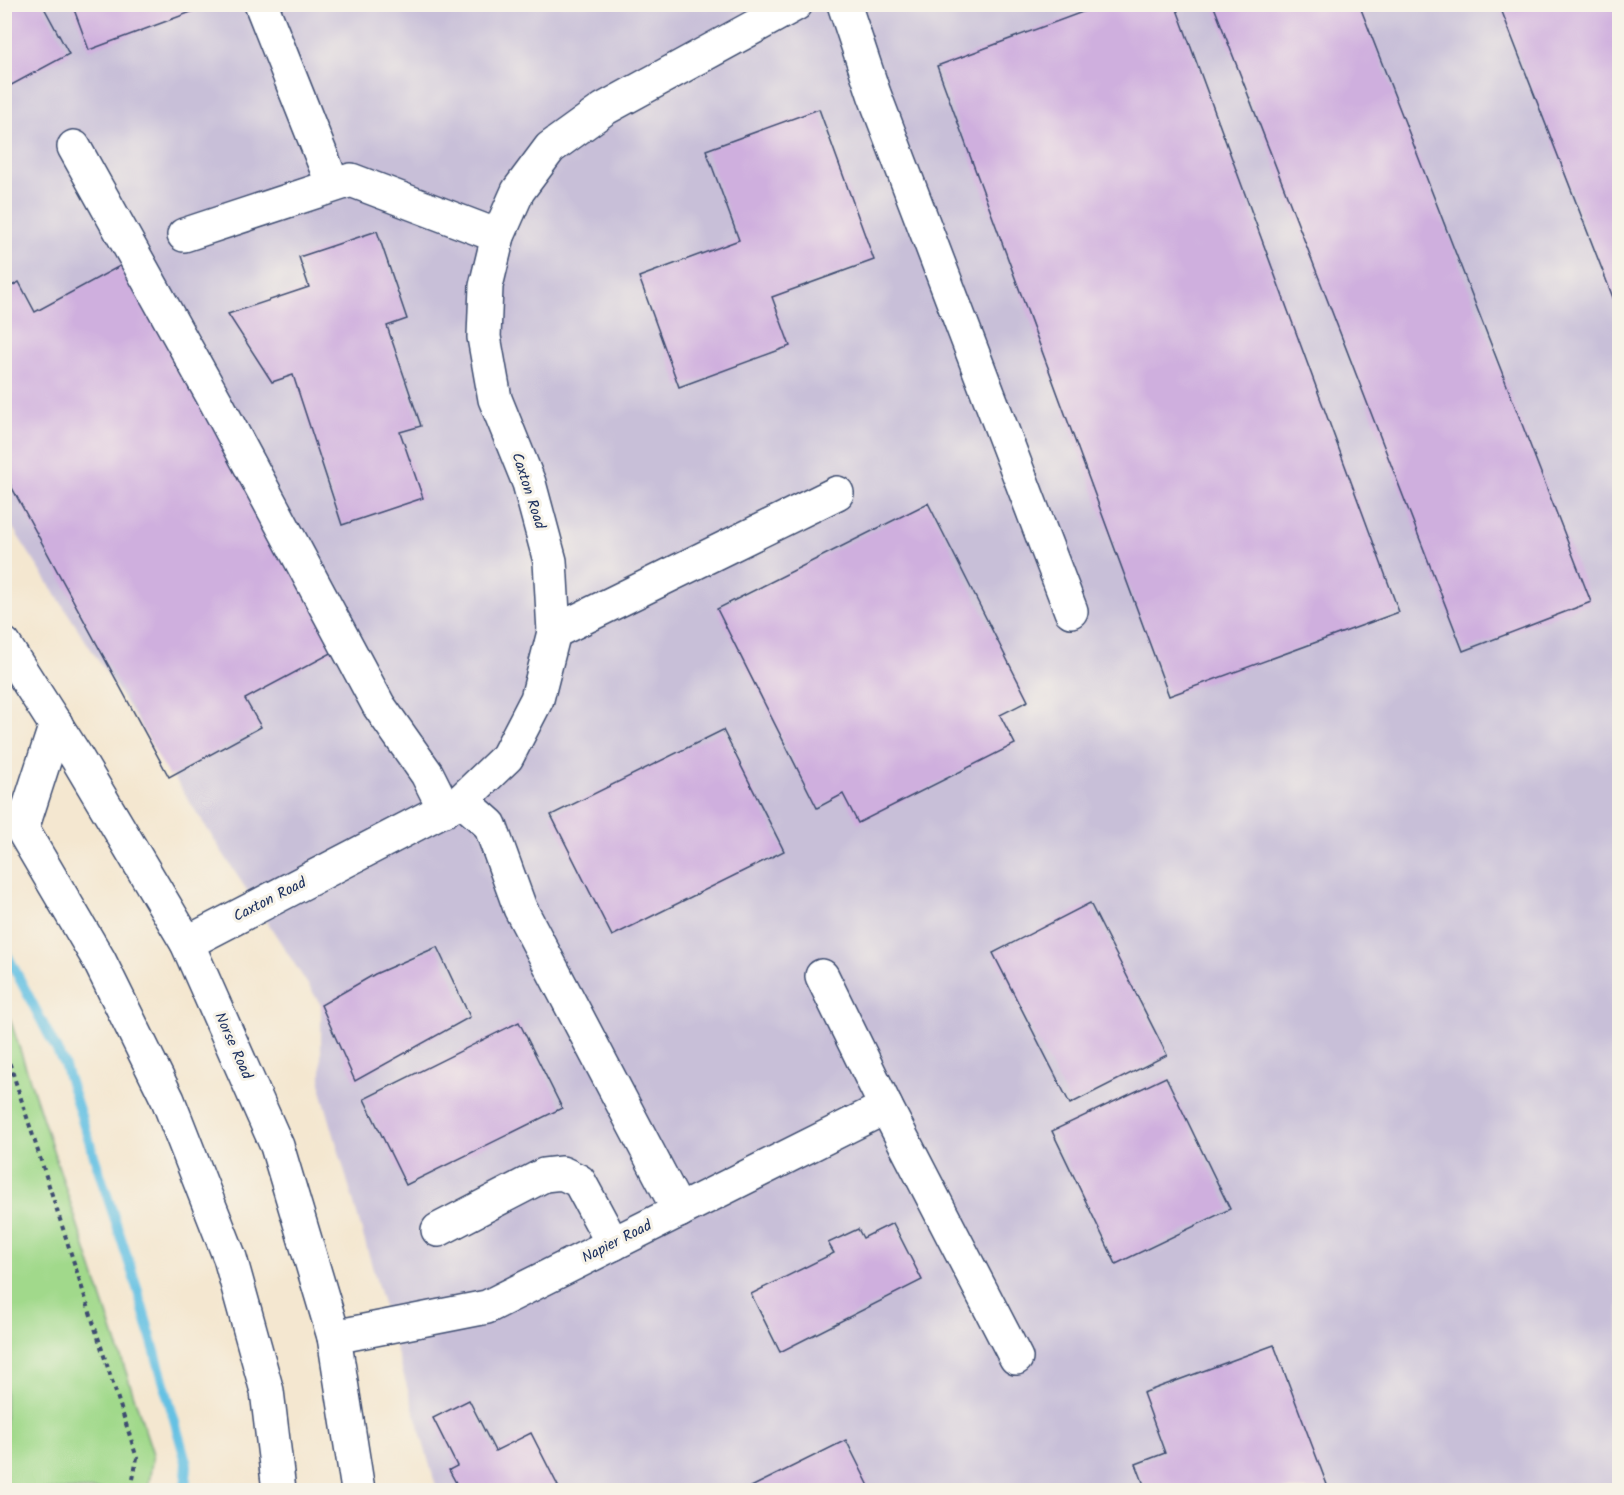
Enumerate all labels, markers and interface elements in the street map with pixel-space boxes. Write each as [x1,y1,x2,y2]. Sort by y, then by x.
street label: Caxton Road [504,450,552,533]
street label: Caxton Road [229,871,311,929]
street label: Norse Road [208,1009,259,1084]
street label: Napier Road [578,1214,657,1270]

